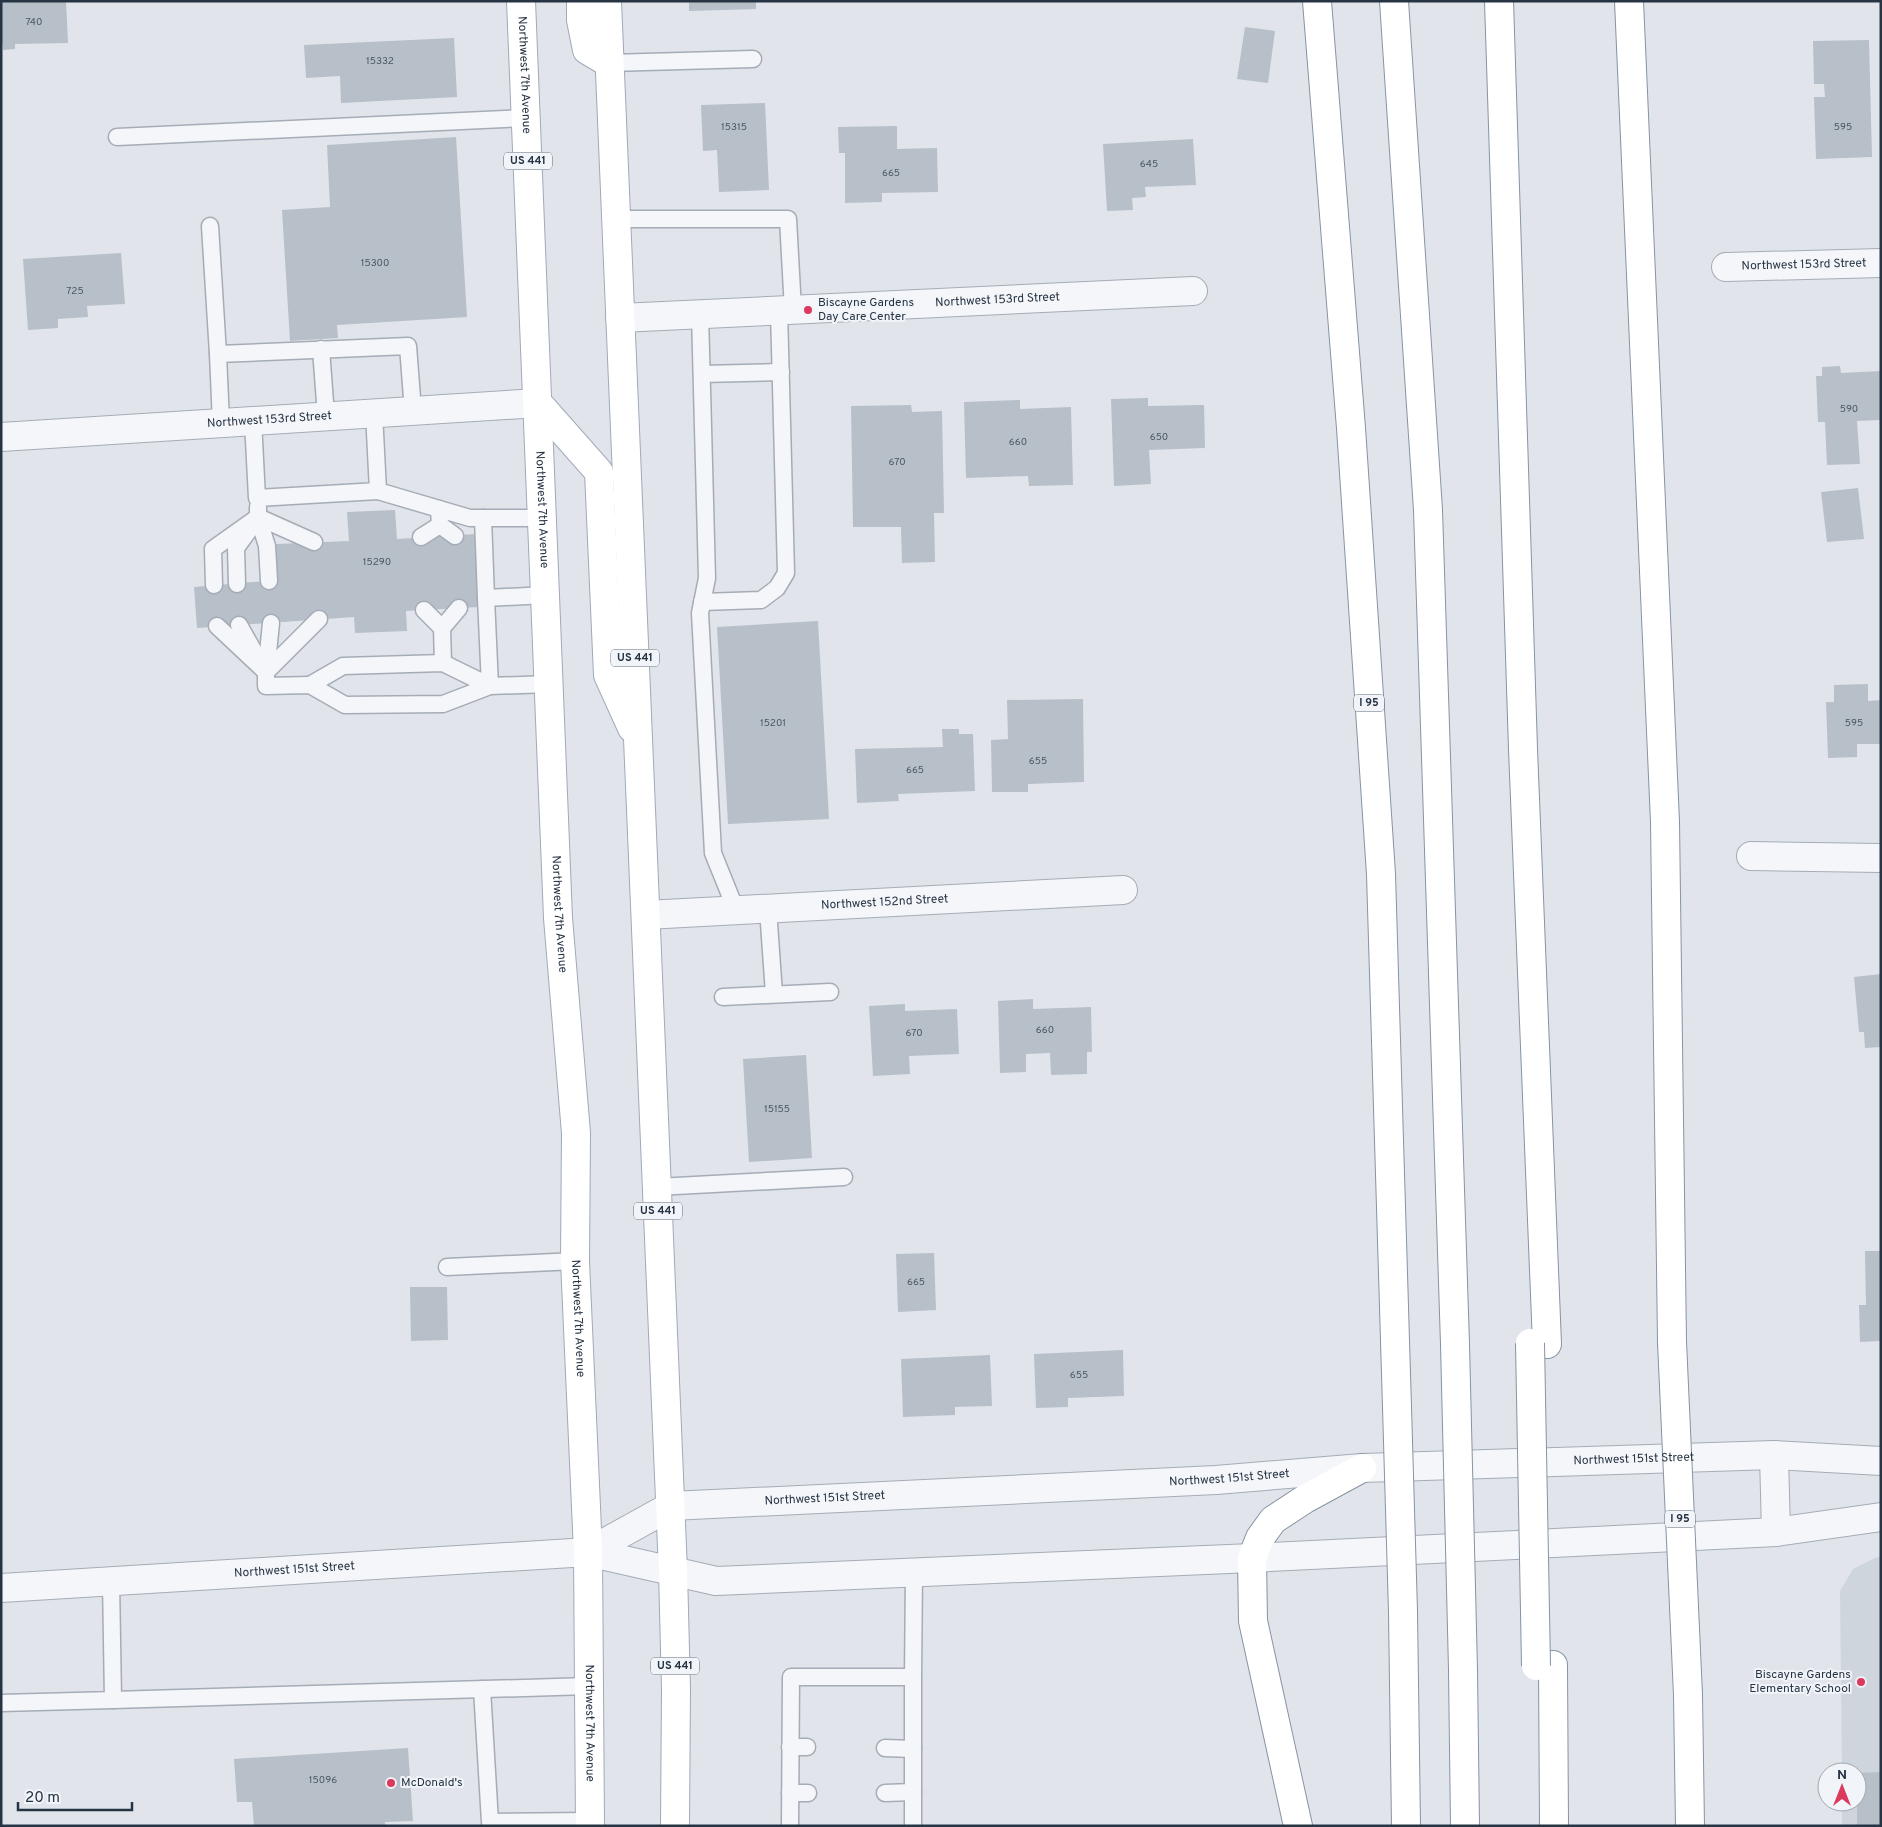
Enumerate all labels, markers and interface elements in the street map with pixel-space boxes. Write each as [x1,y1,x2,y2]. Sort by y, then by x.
house number: 740 [26,16,42,29]
street label: Northwest 7th Avenue [514,16,534,134]
house number: 15332 [366,55,394,68]
house number: 15315 [721,121,747,134]
house number: 595 [1834,121,1852,134]
road number: US 441 [504,153,552,170]
house number: 645 [1140,158,1158,171]
house number: 665 [882,167,900,180]
street label: Northwest 153rd Street [1741,255,1867,275]
house number: 15300 [361,257,389,270]
house number: 725 [66,285,84,298]
street label: Northwest 153rd Street [935,289,1060,311]
place label: Biscayne Gardens Day Care Center [818,295,914,325]
marker: Biscayne Gardens Day Care Center [802,304,814,316]
house number: 590 [1840,403,1858,416]
street label: Northwest 153rd Street [207,408,332,432]
house number: 650 [1150,431,1168,444]
house number: 660 [1009,436,1027,449]
street label: Northwest 7th Avenue [531,450,552,569]
house number: 670 [888,456,906,469]
house number: 15290 [363,556,391,569]
road number: US 441 [611,650,659,666]
road number: I 95 [1354,694,1384,711]
house number: 15201 [760,717,786,730]
house number: 595 [1845,717,1863,730]
house number: 655 [1029,755,1047,768]
house number: 665 [906,764,924,777]
street label: Northwest 7th Avenue [547,855,571,974]
street label: Northwest 152nd Street [821,891,949,914]
house number: 660 [1036,1024,1054,1037]
house number: 670 [905,1027,923,1040]
house number: 15155 [764,1103,790,1116]
road number: US 441 [634,1202,682,1220]
street label: Northwest 7th Avenue [567,1259,588,1378]
house number: 665 [907,1276,925,1289]
house number: 655 [1070,1369,1088,1382]
street label: Northwest 151st Street [1573,1450,1695,1469]
street label: Northwest 151st Street [1169,1466,1290,1490]
street label: Northwest 151st Street [764,1488,886,1510]
road number: I 95 [1665,1510,1695,1528]
street label: Northwest 151st Street [234,1558,355,1582]
road number: US 441 [651,1658,699,1674]
street label: Northwest 7th Avenue [581,1664,598,1782]
place label: Biscayne Gardens Elementary School [1749,1667,1851,1697]
marker: Biscayne Gardens Elementary School [1855,1676,1867,1688]
north arrow [1817,1762,1867,1812]
text: N [1837,1767,1847,1784]
house number: 15096 [309,1774,337,1787]
place label: McDonald's [401,1775,463,1791]
marker: McDonald's [385,1777,397,1789]
scale bar [18,1780,131,1812]
text: 20 m [25,1789,60,1808]

